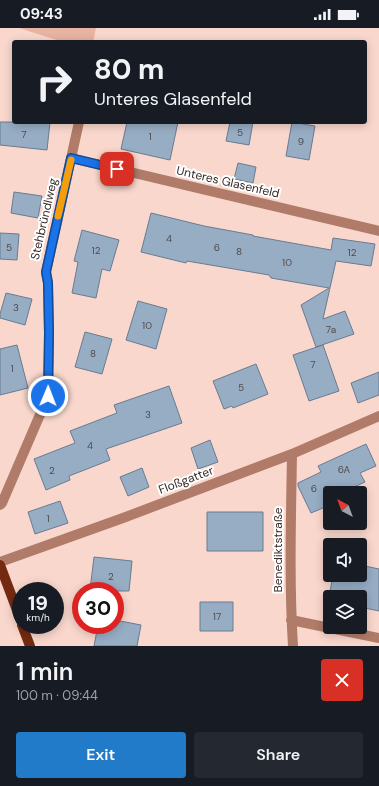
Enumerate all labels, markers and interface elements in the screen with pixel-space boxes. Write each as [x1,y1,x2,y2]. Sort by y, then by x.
text: 09:43 [20,4,63,24]
text: 80 m [94,51,164,88]
icon: right [28,56,80,108]
text: Unteres Glasenfeld [94,87,252,111]
house number: 5 [237,126,243,139]
house number: 7 [21,128,27,141]
house number: 1 [148,130,152,143]
house number: 9 [298,135,304,148]
pin [100,152,134,186]
icon: arrive [106,158,128,180]
street label: Unteres Glasenfeld [175,162,281,202]
street label: Stehbründlweg [27,176,61,262]
house number: 4 [166,232,172,245]
house number: 5 [6,241,12,254]
house number: 6 [214,241,220,254]
house number: 12 [92,244,101,257]
house number: 8 [236,245,242,258]
house number: 12 [348,246,357,259]
house number: 10 [282,256,292,269]
house number: 3 [13,301,19,314]
house number: 10 [142,319,152,332]
house number: 7a [326,323,336,336]
house number: 8 [90,347,96,360]
house number: 7 [310,358,316,371]
house number: 1 [10,362,14,375]
position arrow [27,375,69,417]
house number: 5 [238,381,244,394]
house number: 3 [145,408,151,421]
house number: 4 [87,439,93,452]
street label: Floßgatter [156,462,216,498]
house number: 6A [338,463,351,476]
house number: 2 [49,464,55,477]
house number: 6 [311,482,317,495]
north arrow [323,486,367,530]
map controls [323,486,367,634]
street label: Benediktstraße [270,507,286,592]
house number: 1 [46,512,50,525]
button: sound [323,538,367,582]
house number: 2 [108,570,114,583]
speed limit sign: 30 [72,582,124,634]
text: 19 [28,590,48,616]
button: layers [323,590,367,634]
house number: 17 [213,610,221,623]
text: km/h [26,611,50,624]
text: 1 min [16,656,73,687]
button: close [321,659,363,701]
text: 100 m · 09:44 [16,687,98,704]
button: Exit [16,732,186,778]
button: Share [194,732,363,778]

